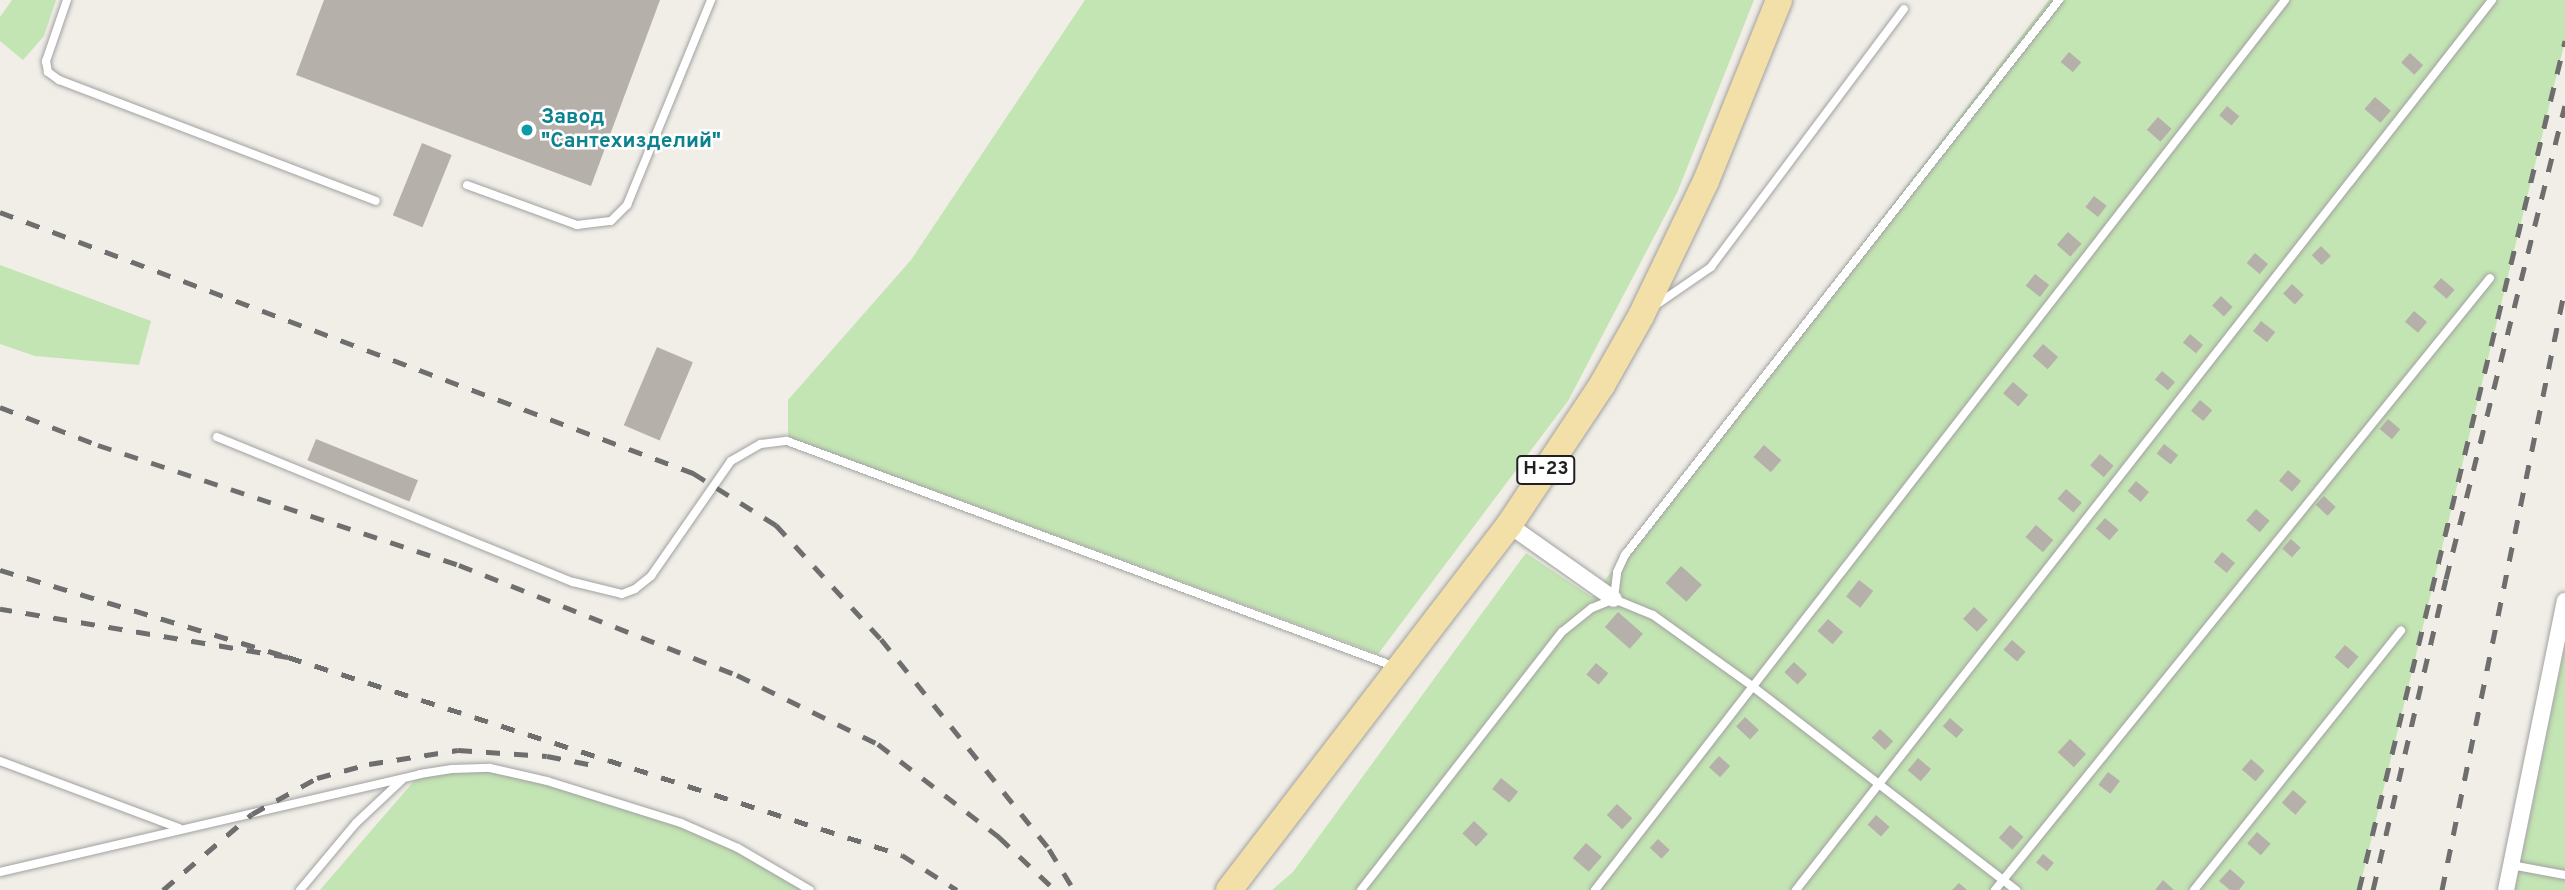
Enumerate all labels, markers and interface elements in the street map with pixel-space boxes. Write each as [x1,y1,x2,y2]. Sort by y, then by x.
place label: Завод "Сантехизделий" [541,105,721,155]
marker: Завод "Сантехизделий" [519,122,535,138]
road number: Н-23 [1516,454,1576,485]

